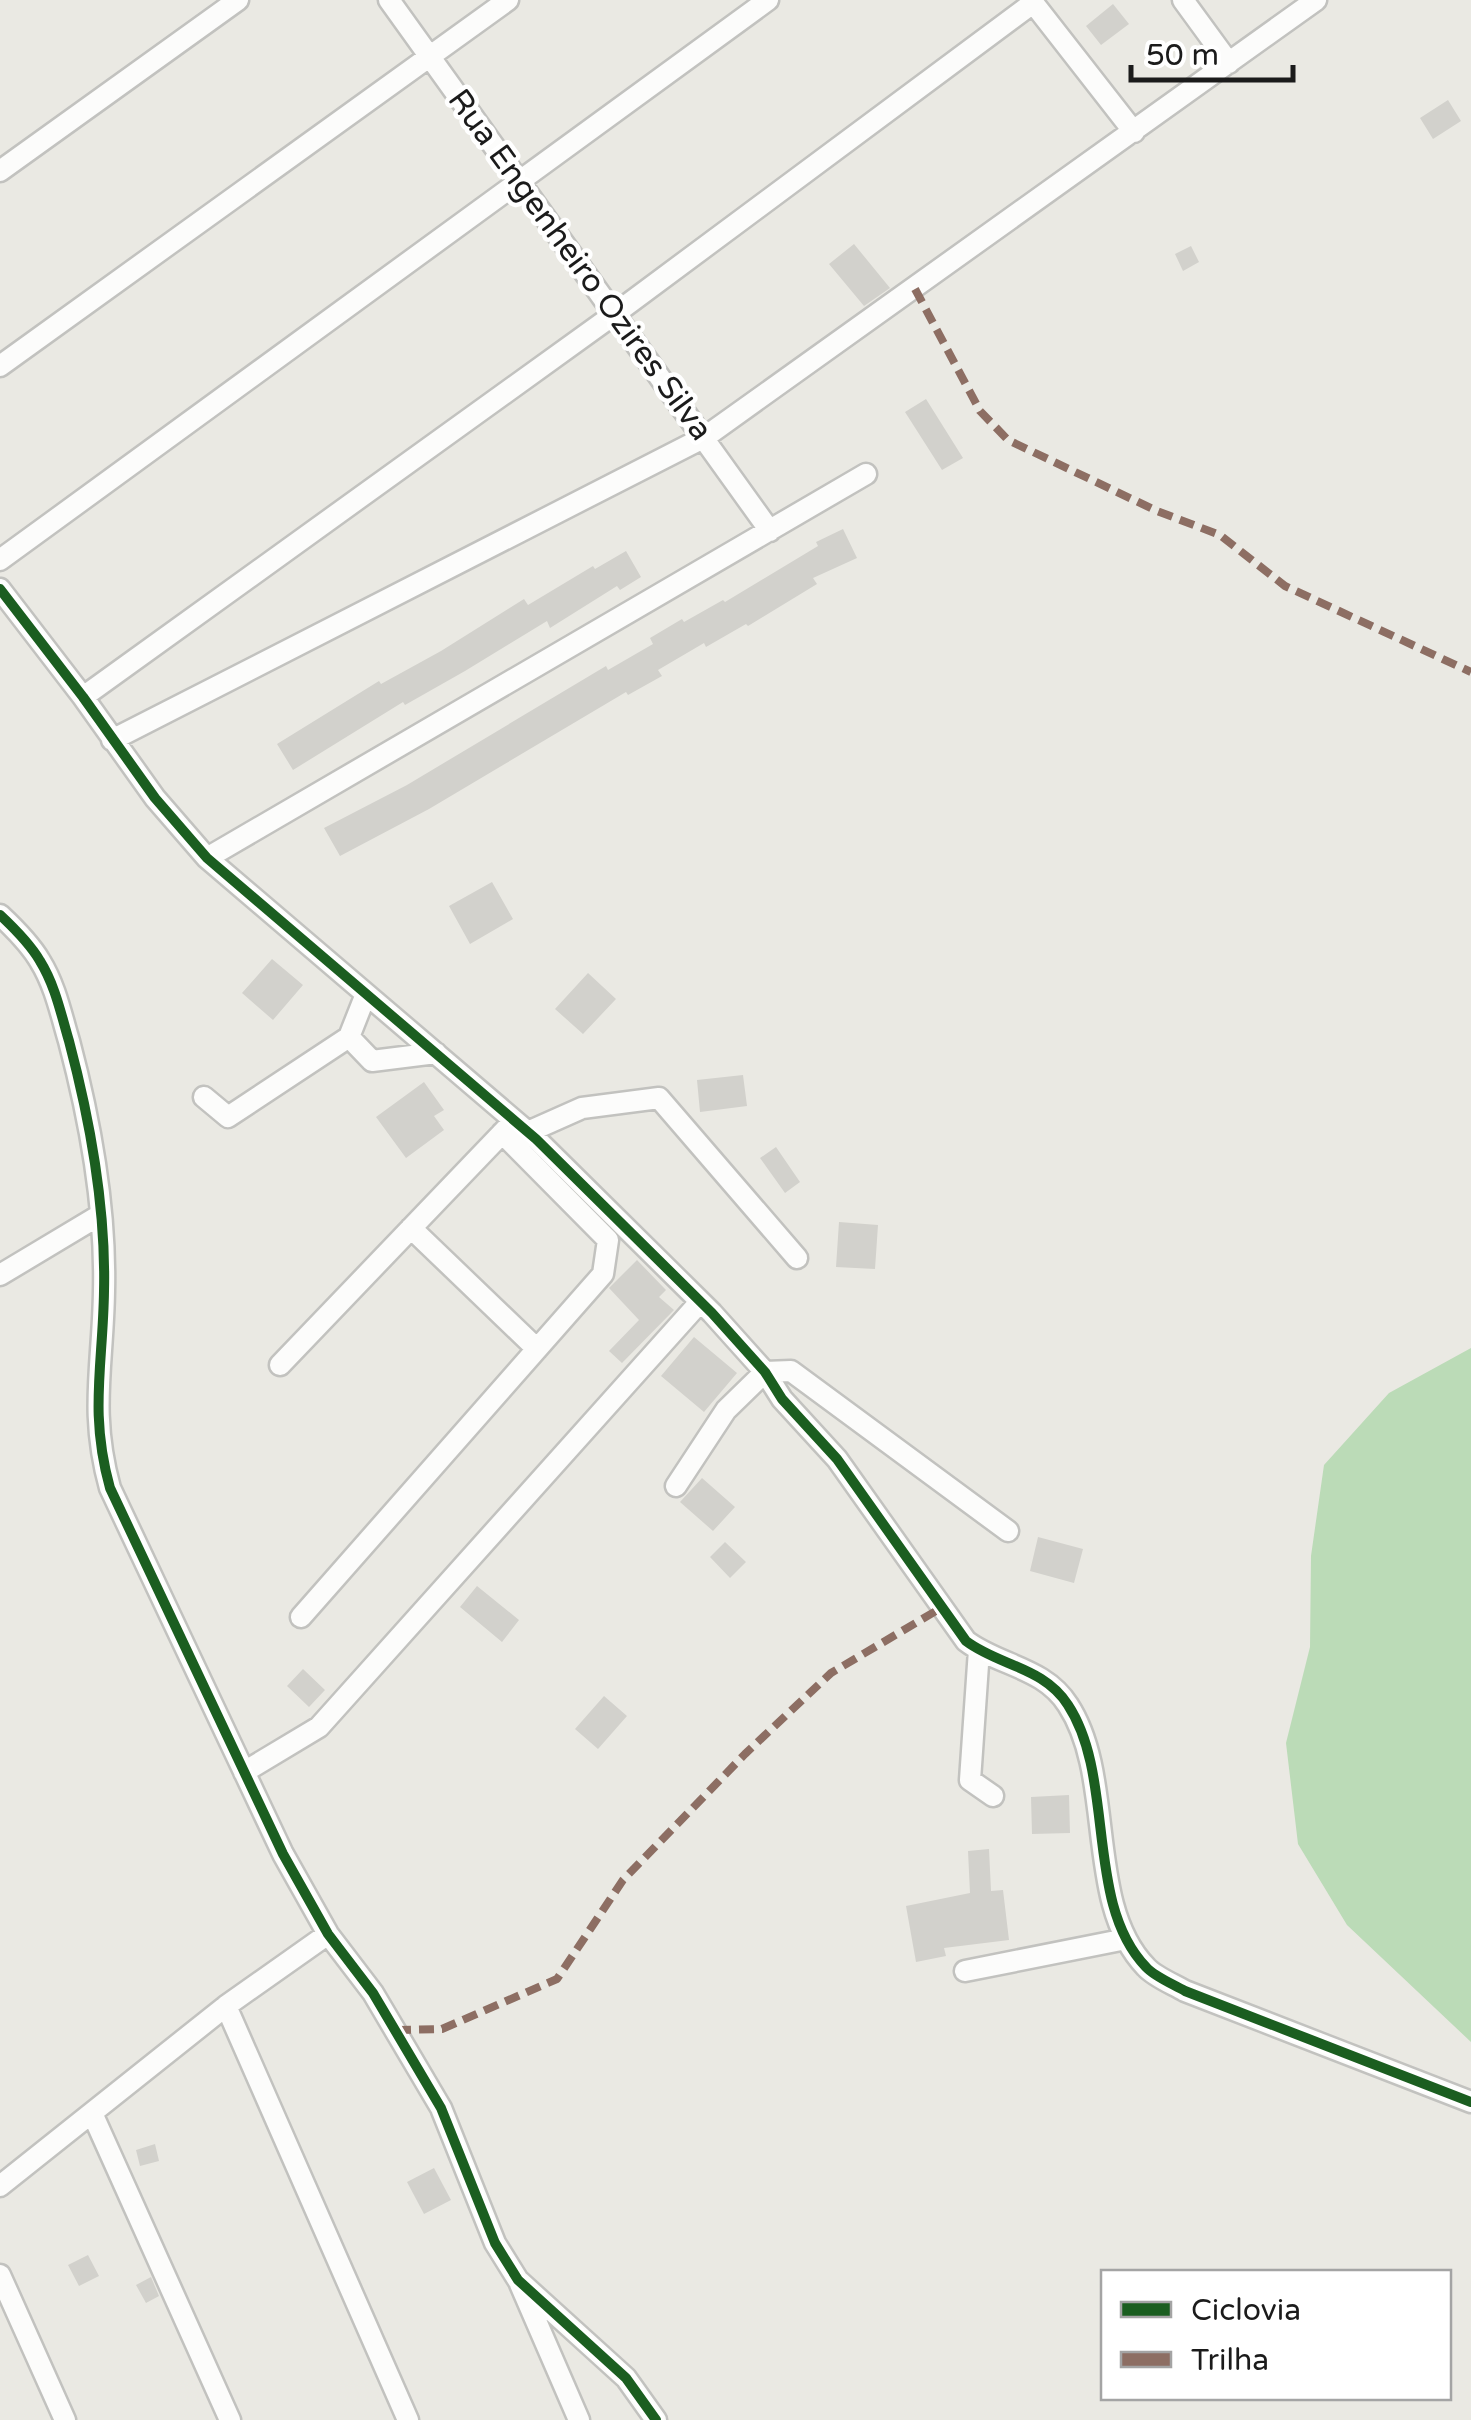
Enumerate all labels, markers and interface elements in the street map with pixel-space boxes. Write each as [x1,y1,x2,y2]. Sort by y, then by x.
scale bar [1131,20,1294,82]
text: 50 m [1146,37,1219,74]
street label: Rua Engenheiro Ozires Silva [440,82,720,448]
legend [1101,2270,1451,2400]
text: Ciclovia [1191,2292,1301,2329]
text: Trilha [1191,2342,1269,2379]

